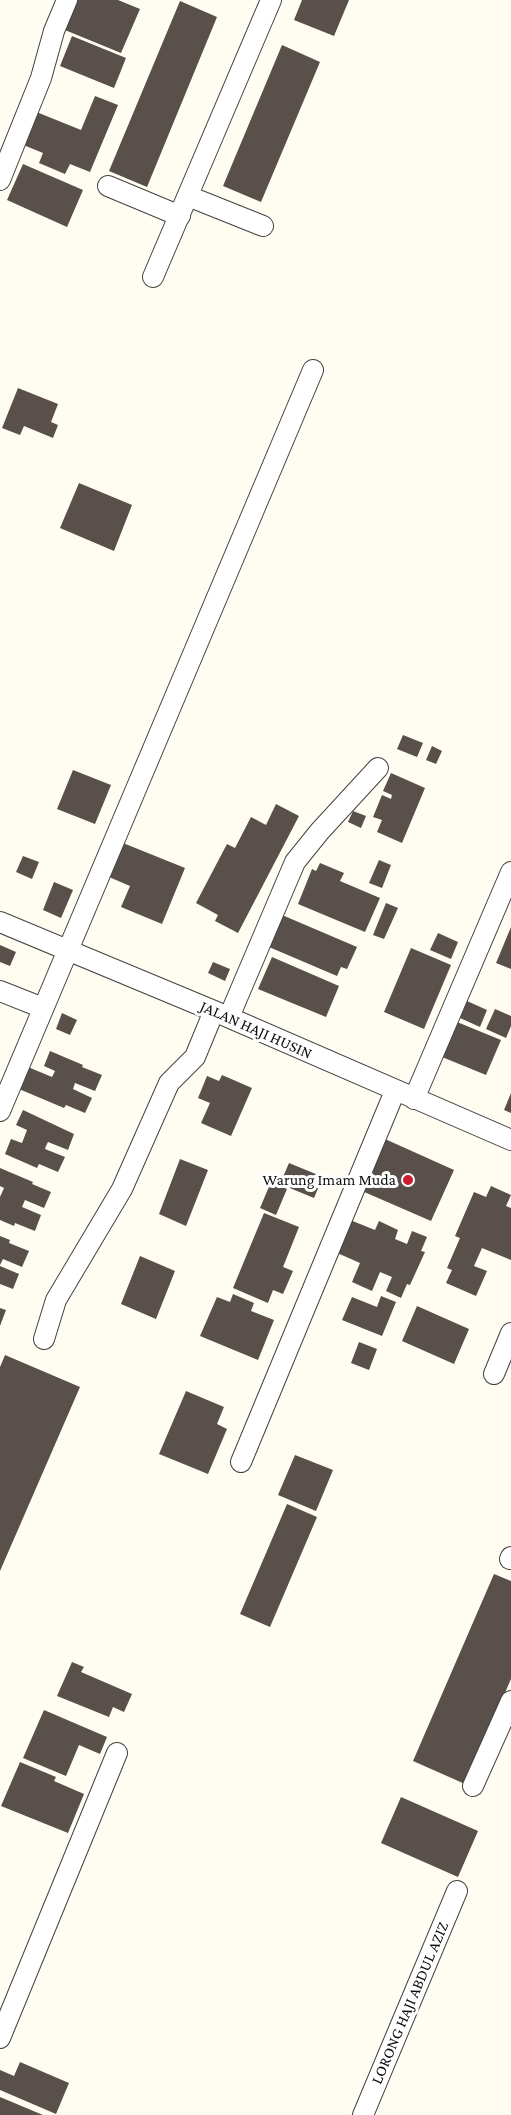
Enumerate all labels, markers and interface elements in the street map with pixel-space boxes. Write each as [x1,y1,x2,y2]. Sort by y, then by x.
street label: JALAN HAJI HUSIN [197,997,315,1063]
place label: Warung Imam Muda [263,1170,396,1190]
marker: Warung Imam Muda [401,1173,415,1187]
street label: LORONG HAJI ABDUL AZIZ [367,1919,453,2087]

